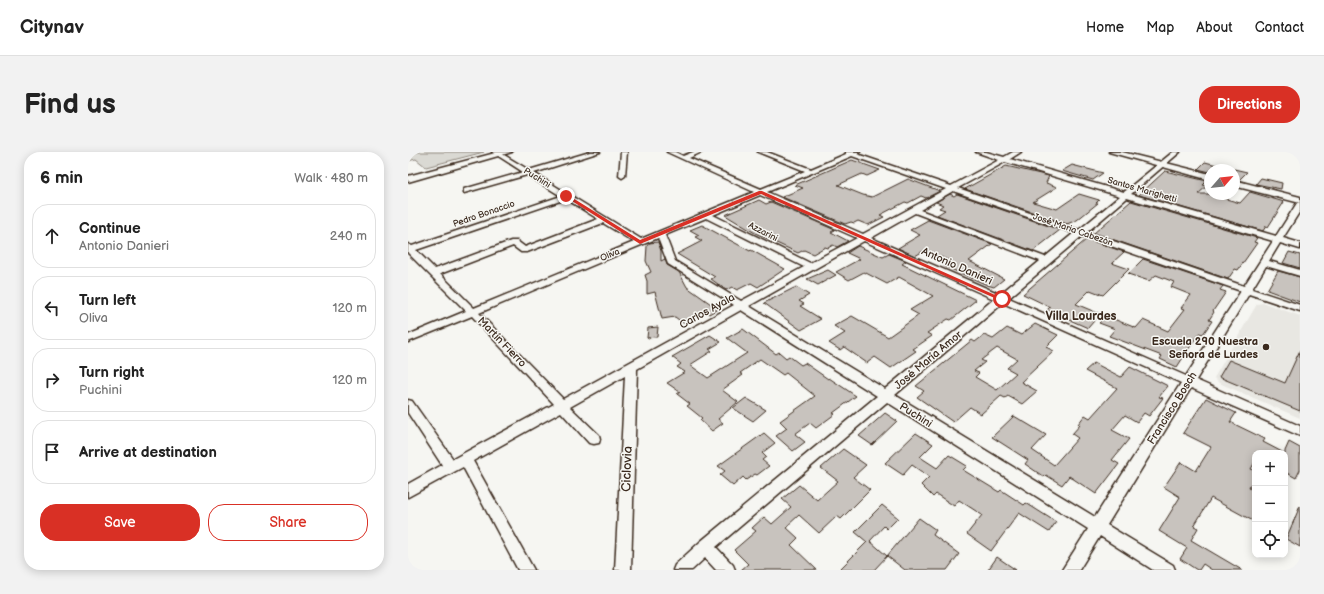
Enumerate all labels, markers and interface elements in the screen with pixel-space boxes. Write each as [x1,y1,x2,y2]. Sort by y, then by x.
text: Citynav [20,16,84,39]
text: Home [1086,19,1124,36]
text: Map [1146,19,1174,36]
text: About [1196,19,1233,36]
text: Contact [1255,19,1304,36]
button: Directions [1199,86,1300,123]
text: Find us [24,88,116,121]
north arrow [1204,164,1240,200]
street label: Puchini [521,165,553,191]
text: 6 min [40,168,83,188]
text: Walk · 480 m [294,170,368,186]
street label: Santos Marighetti [1106,175,1178,205]
route end [557,187,575,205]
street label: Pedro Bonaccio [452,198,516,230]
street label: José Maria Cabezón [1032,211,1114,249]
text: Continue [79,219,141,238]
street label: Azzarini [746,220,780,244]
icon: ahead [41,225,63,247]
text: 240 m [330,228,367,244]
text: Antonio Danieri [79,238,169,254]
street label: Antonio Danieri [920,245,994,287]
street label: Oliva [599,246,621,264]
street label: Carlos Ayala [677,290,737,332]
route start [993,290,1011,308]
text: Turn left [79,291,136,310]
icon: left [41,297,63,319]
text: 120 m [332,300,367,316]
district label: Villa Lourdes [1046,309,1117,324]
text: Oliva [79,310,108,326]
street label: Martín Fierro [475,314,529,370]
street label: José María Amor [892,327,965,392]
place label: Escuela 290 Nuestra Señora de Lurdes [1152,335,1259,361]
marker: Escuela 290 Nuestra Señora de Lurdes [1261,342,1271,352]
text: Turn right [79,363,144,382]
icon: right [41,369,63,391]
street label: Francisco Bosch [1145,369,1199,447]
text: 120 m [332,372,367,388]
text: Puchini [79,382,122,398]
street label: Puchini [897,400,935,430]
icon: arrive [41,441,63,463]
text: Arrive at destination [79,443,217,462]
street label: Ciclovia [618,446,636,492]
map controls [1252,450,1288,558]
button: + [1252,450,1288,486]
button: − [1252,486,1288,522]
button: Save [40,504,200,541]
button: Share [208,504,368,541]
button: locate [1252,522,1288,558]

